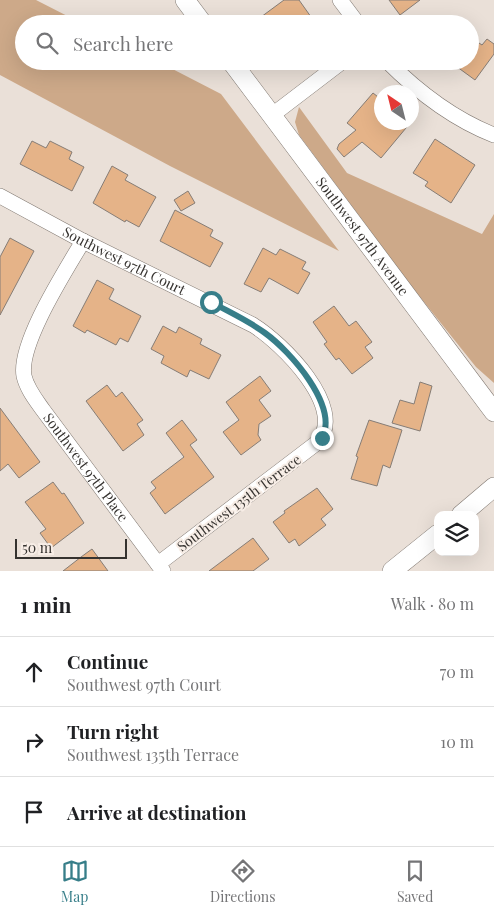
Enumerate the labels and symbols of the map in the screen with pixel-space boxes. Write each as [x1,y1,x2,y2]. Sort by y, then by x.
north arrow [374,85,419,130]
street label: Southwest 97th Avenue [312,173,413,299]
street label: Southwest 97th Court [59,222,190,300]
route start [200,291,223,314]
street label: Southwest 97th Place [39,409,133,525]
route end [311,427,334,450]
street label: Southwest 135th Terrace [173,450,305,555]
scale bar [15,536,128,559]

